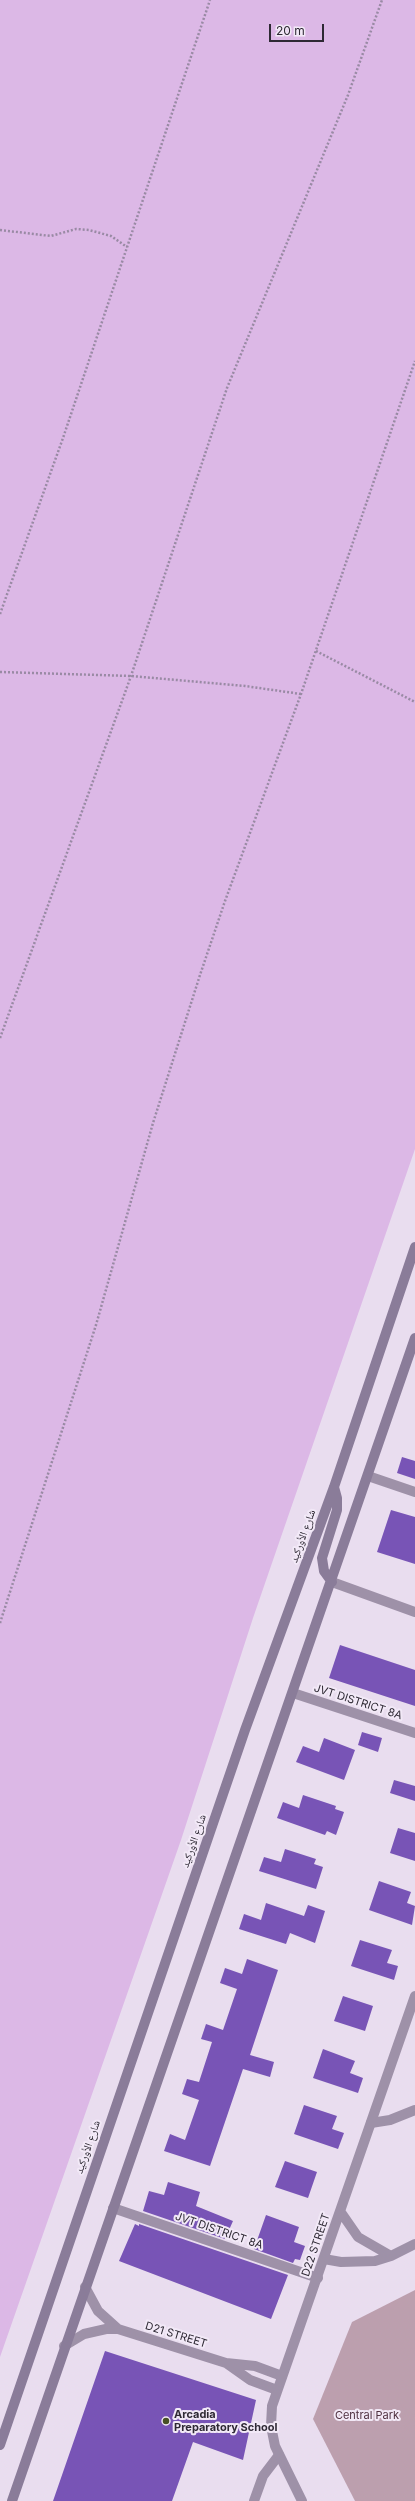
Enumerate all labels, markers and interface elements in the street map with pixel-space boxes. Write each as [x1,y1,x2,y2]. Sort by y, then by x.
scale bar [271,16,326,42]
text: 20 m [276,23,305,38]
street label: شارع الأوركيد [287,1508,319,1564]
street label: JVT DISTRICT 8A [312,1682,404,1722]
street label: شارع الأوركيد [179,1813,209,1869]
street label: شارع الأوركيد [73,2119,103,2175]
street label: JVT DISTRICT 8A [173,2210,265,2252]
street label: D22 STREET [299,2212,333,2278]
street label: D21 STREET [144,2319,208,2351]
place label: Arcadia Preparatory School [174,2408,278,2434]
park label: Central Park [335,2409,399,2423]
marker: Arcadia Preparatory School [161,2416,171,2426]

